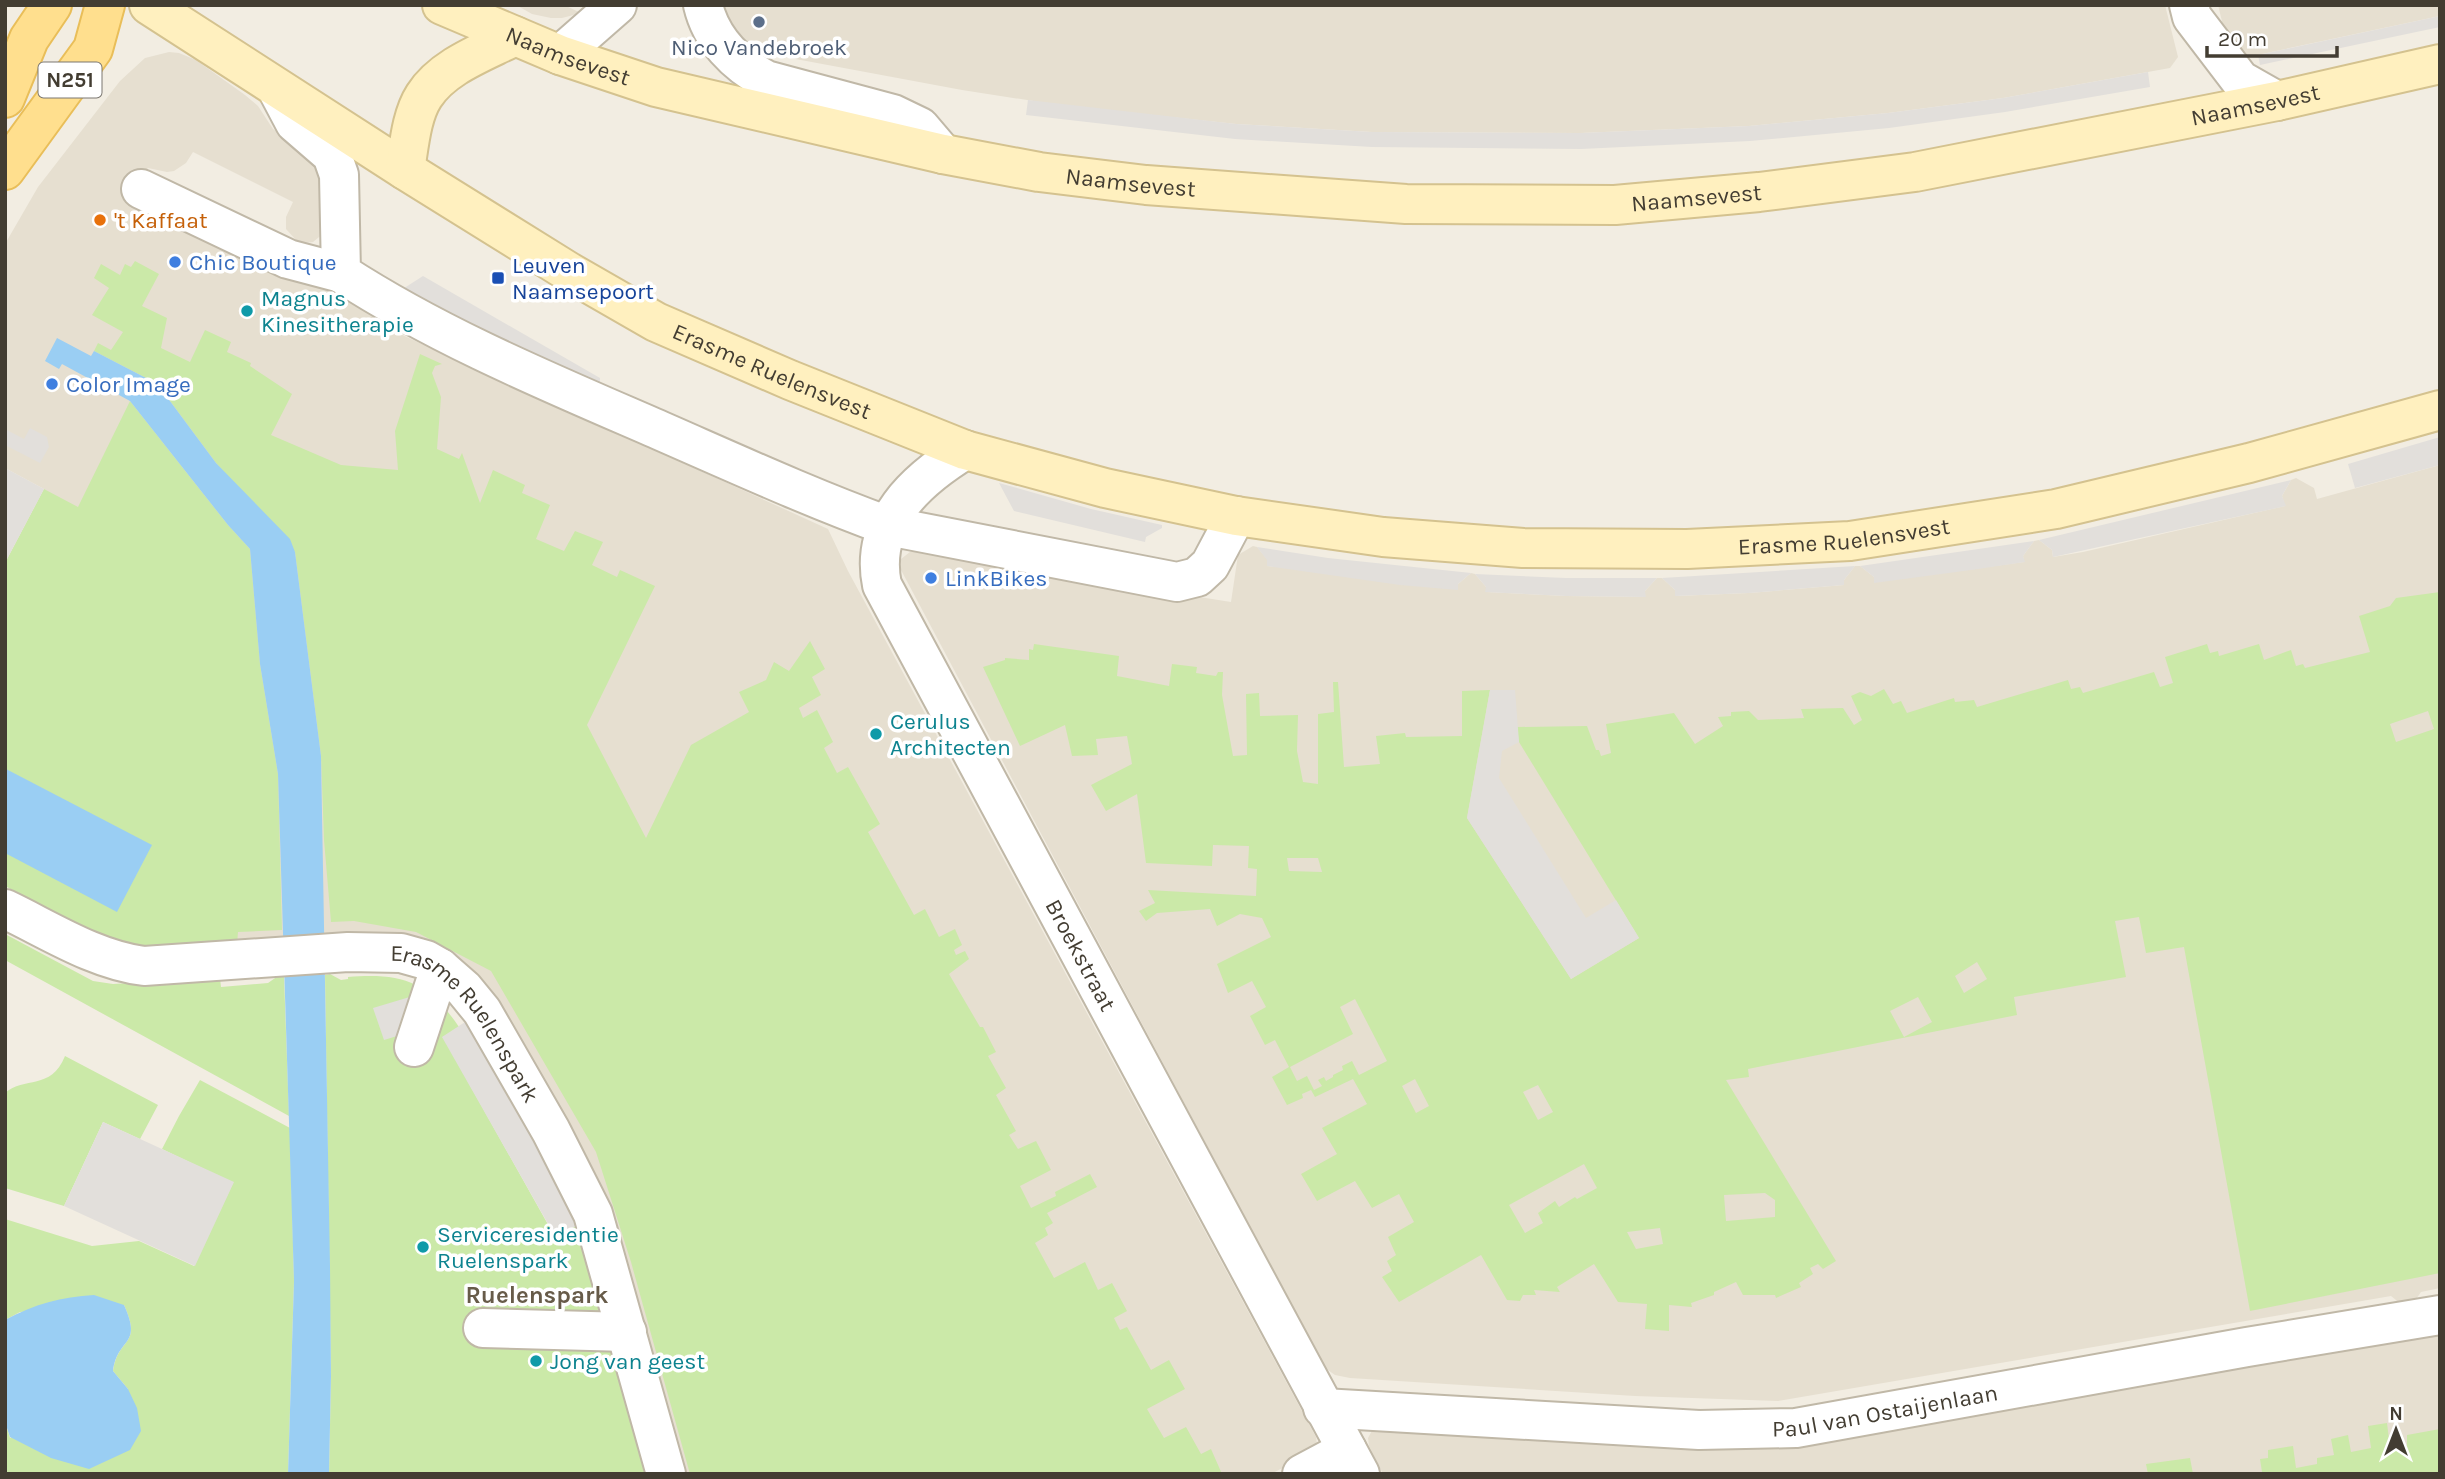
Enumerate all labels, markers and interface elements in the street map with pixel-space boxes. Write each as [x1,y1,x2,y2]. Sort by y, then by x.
marker: Nico Vandebroek [751,14,767,30]
scale bar [2207,14,2336,58]
street label: Naamsevest [502,20,634,91]
text: 20 m [2218,27,2267,51]
place label: Nico Vandebroek [671,34,847,61]
road number: N251 [38,62,102,98]
street label: Naamsevest [2189,78,2323,131]
street label: Naamsevest [1064,162,1197,202]
street label: Naamsevest [1630,178,1763,217]
place label: 't Kaffaat [114,207,208,234]
marker: 't Kaffaat [92,212,108,228]
place label: Chic Boutique [189,249,337,276]
place label: Leuven Naamsepoort [512,252,654,305]
marker: Chic Boutique [167,254,183,270]
marker: Leuven Naamsepoort [490,270,506,286]
place label: Magnus Kinesitherapie [261,285,414,338]
marker: Magnus Kinesitherapie [239,303,255,319]
street label: Erasme Ruelensvest [668,317,876,425]
place label: Color Image [66,371,191,398]
marker: Color Image [44,376,60,392]
street label: Erasme Ruelensvest [1737,512,1952,560]
place label: LinkBikes [945,565,1047,592]
marker: LinkBikes [923,570,939,586]
place label: Cerulus Architecten [890,708,1011,761]
marker: Cerulus Architecten [868,726,884,742]
street label: Broekstraat [1040,894,1122,1016]
street label: Erasme Ruelenspark [390,939,545,1107]
place label: Serviceresidentie Ruelenspark [437,1221,619,1274]
marker: Serviceresidentie Ruelenspark [415,1239,431,1255]
district label: Ruelenspark [465,1281,609,1309]
place label: Jong van geest [550,1348,705,1375]
marker: Jong van geest [528,1353,544,1369]
street label: Paul van Ostaijenlaan [1772,1379,2000,1442]
north arrow [2361,1395,2431,1465]
text: N [2389,1403,2403,1425]

